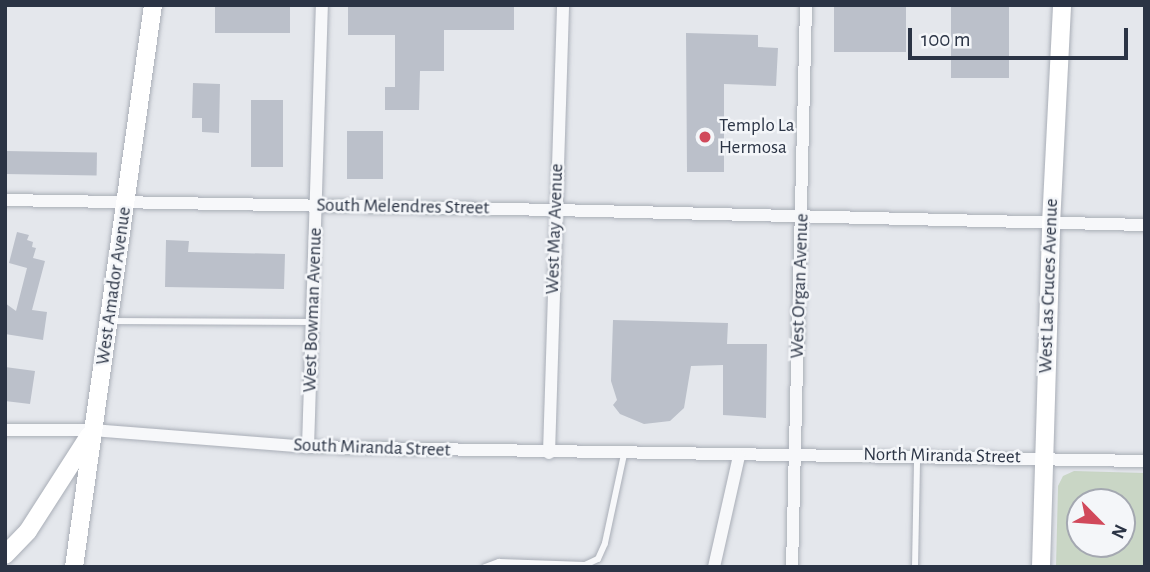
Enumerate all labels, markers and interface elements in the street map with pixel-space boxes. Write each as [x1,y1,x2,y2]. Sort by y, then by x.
scale bar [912,14,1132,58]
text: 100 m [921,29,971,50]
place label: Templo La Hermosa [719,115,795,159]
marker: Templo La Hermosa [697,129,713,145]
street label: West May Avenue [541,163,569,295]
street label: South Melendres Street [316,194,490,220]
street label: West Las Cruces Avenue [1035,198,1063,374]
street label: West Amador Avenue [92,205,136,367]
street label: West Organ Avenue [786,213,814,359]
street label: West Bowman Avenue [299,227,327,393]
street label: South Miranda Street [293,434,451,462]
street label: North Miranda Street [863,443,1021,469]
north arrow [1066,488,1136,558]
text: N [1107,521,1130,541]

